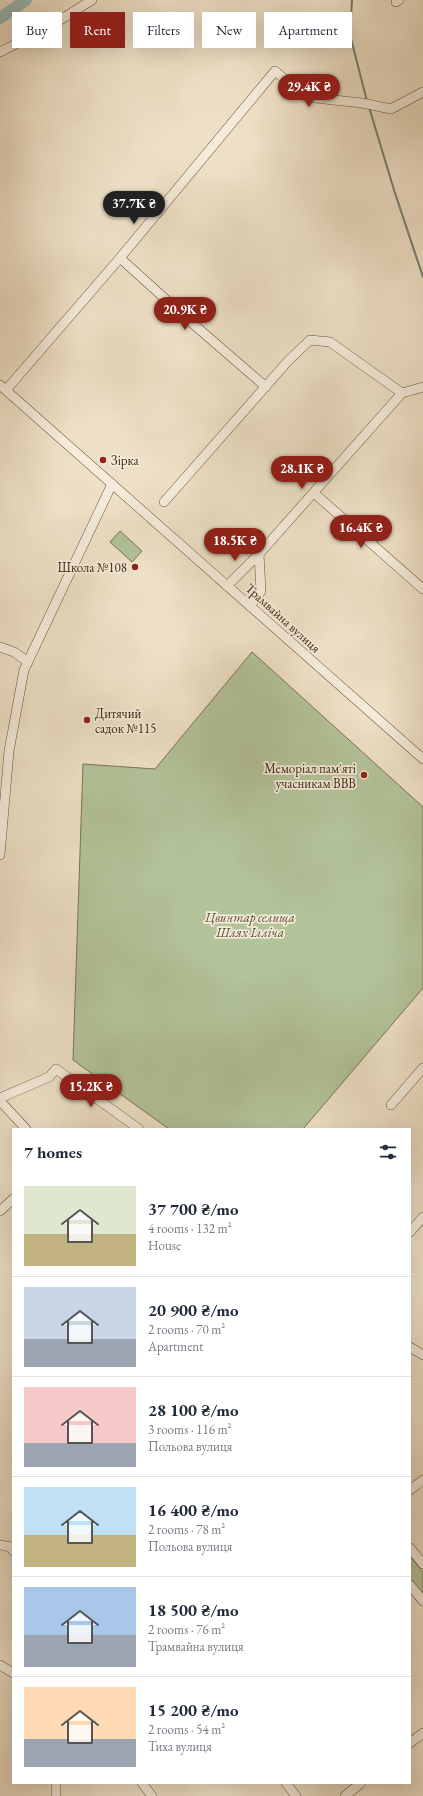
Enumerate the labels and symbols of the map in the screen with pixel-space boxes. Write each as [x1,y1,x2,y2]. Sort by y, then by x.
pin: 29.4K ₴ [272,74,346,108]
pin: 37.7K ₴ [97,191,171,225]
pin: 20.9K ₴ [148,297,222,331]
place label: Зірка [111,452,140,469]
marker: Зірка [98,455,108,465]
pin: 28.1K ₴ [265,456,339,490]
pin: 16.4K ₴ [324,515,398,549]
pin: 18.5K ₴ [198,528,272,562]
place label: Школа №108 [57,559,127,576]
marker: Школа №108 [130,562,140,572]
street label: Трамвайна вулиця [242,580,324,656]
place label: Дитячий садок №115 [95,705,156,737]
marker: Дитячий садок №115 [82,715,92,725]
place label: Меморіал пам'яті учасникам ВВВ [264,760,356,792]
marker: Меморіал пам'яті учасникам ВВВ [359,770,369,780]
park label: Цвинтар селища Шлях Ілліча [204,909,295,941]
pin: 15.2K ₴ [54,1074,128,1108]

